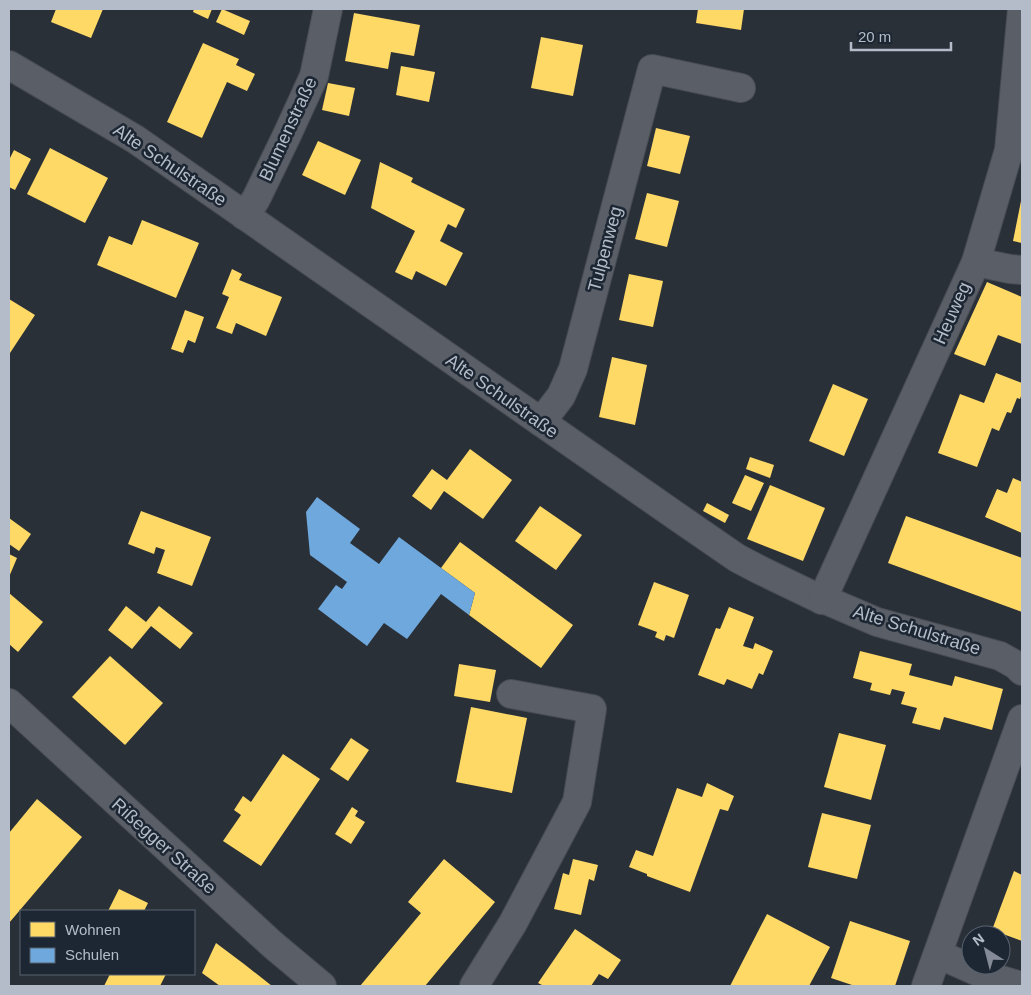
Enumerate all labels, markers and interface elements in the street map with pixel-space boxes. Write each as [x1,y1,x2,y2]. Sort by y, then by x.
scale bar [851,20,951,52]
text: 20 m [858,28,891,45]
street label: Blumenstraße [255,74,321,184]
street label: Alte Schulstraße [110,120,230,210]
street label: Tulpenweg [584,204,626,294]
street label: Heuweg [929,279,975,347]
street label: Alte Schulstraße [442,350,562,442]
street label: Alte Schulstraße [851,601,983,659]
street label: Rißegger Straße [108,794,220,898]
legend [20,910,195,975]
text: Wohnen [65,921,121,938]
north arrow [961,925,1011,975]
text: N [970,930,987,949]
text: Schulen [65,946,119,963]

